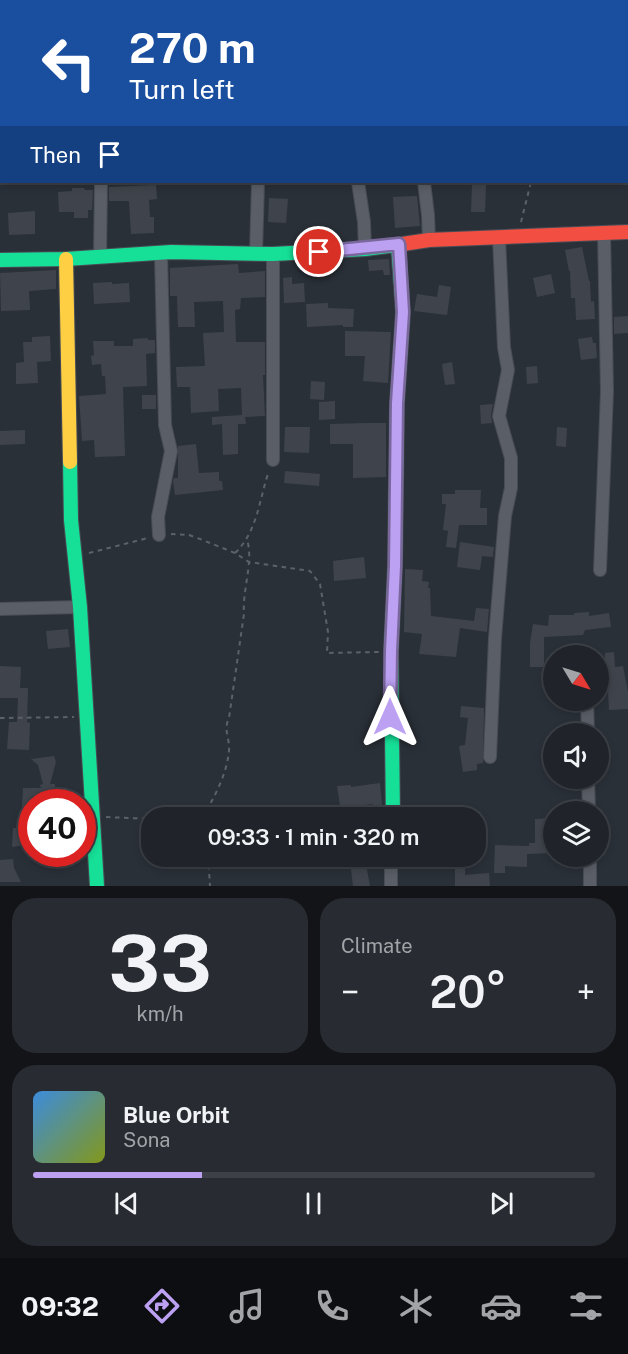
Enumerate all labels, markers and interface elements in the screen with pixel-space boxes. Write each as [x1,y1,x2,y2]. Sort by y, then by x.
text: 270 m [129,23,256,72]
icon: left [30,24,108,102]
text: Turn left [129,73,235,105]
icon: arrive [93,138,126,171]
text: Then [30,142,81,168]
pin [293,226,344,277]
icon: arrive [302,235,335,268]
north arrow [543,645,609,711]
map controls [543,645,609,867]
position arrow [358,685,422,749]
button: sound [543,723,609,789]
speed limit sign: 40 [18,789,96,867]
button: layers [543,801,609,867]
text: 09:33 · 1 min · 320 m [208,824,419,850]
text: 33 [108,917,212,1009]
text: Climate [341,934,413,958]
text: 20° [429,965,507,1018]
text: − [341,973,359,1011]
text: + [577,973,595,1011]
text: km/h [136,1002,184,1026]
text: Blue Orbit [123,1102,230,1128]
text: Sona [123,1128,170,1152]
icon: previous [110,1187,143,1220]
icon: pause [297,1187,330,1220]
icon: next [485,1187,518,1220]
icon: directions [141,1285,183,1327]
icon: music [226,1285,268,1327]
icon: phone [311,1285,353,1327]
icon: climate [395,1285,437,1327]
icon: car [480,1285,522,1327]
icon: filters [565,1285,607,1327]
text: 09:32 [21,1290,99,1322]

